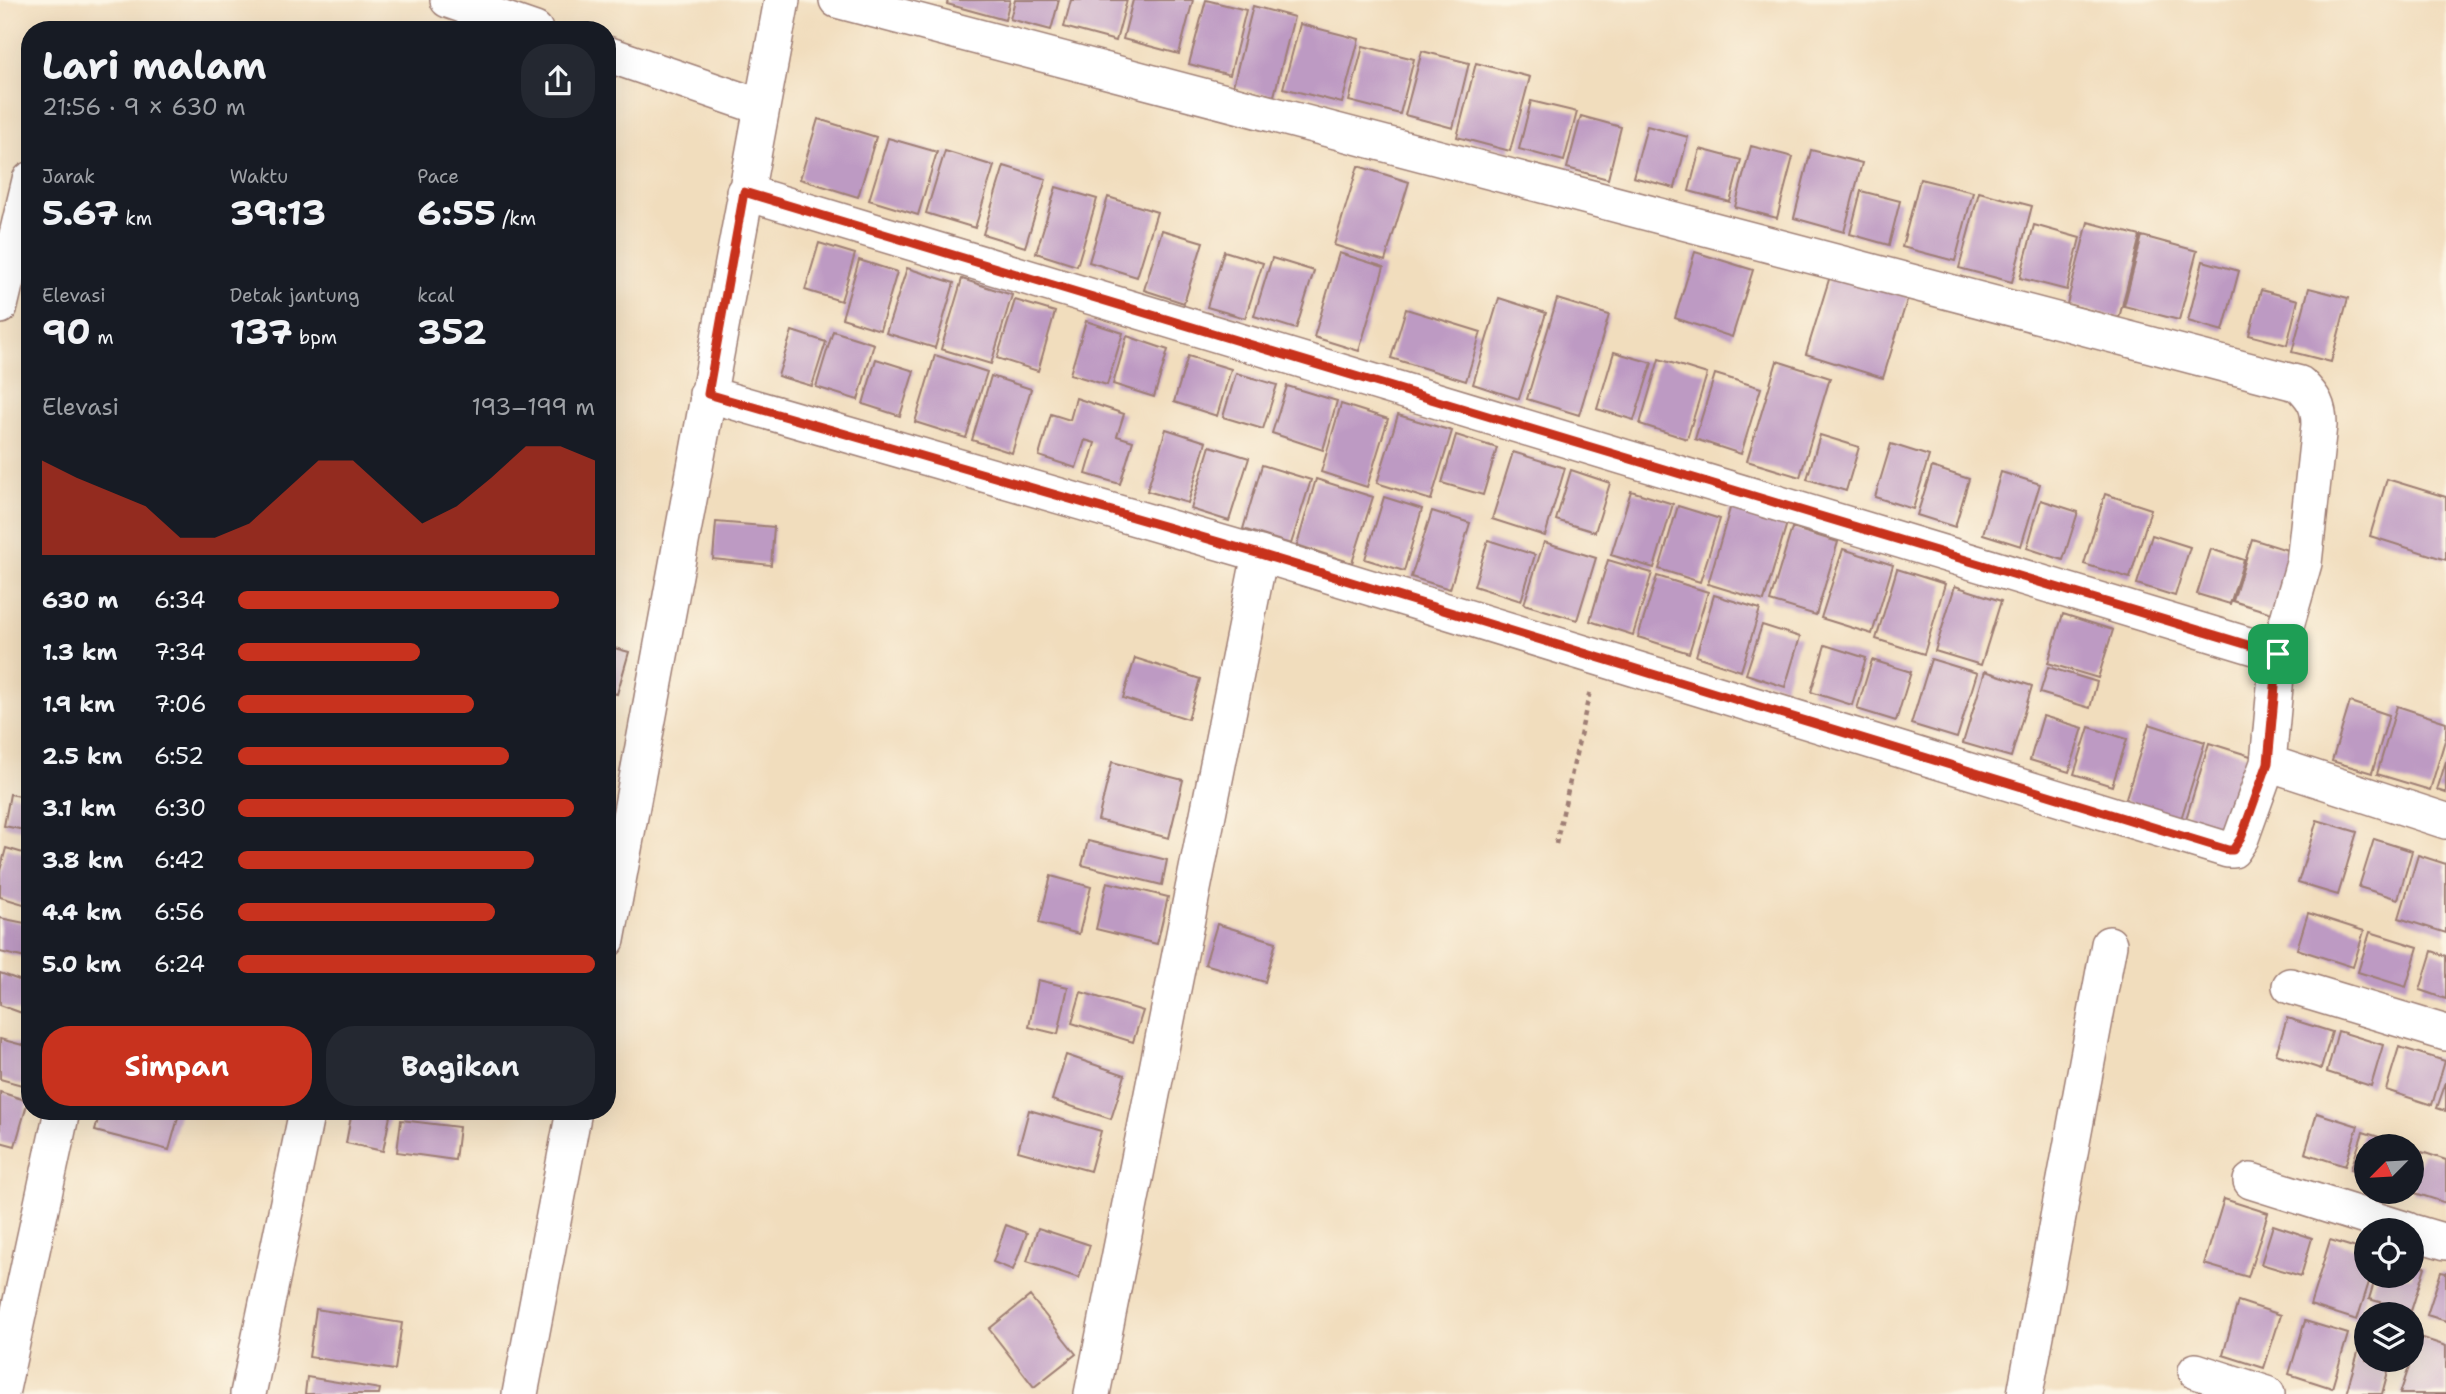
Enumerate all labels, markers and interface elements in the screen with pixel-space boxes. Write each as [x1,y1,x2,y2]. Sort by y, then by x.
text: Lari malam [42,40,267,91]
button: share [521,44,595,118]
text: 21:56 · 9 × 630 m [42,92,246,122]
text: Jarak [42,164,95,189]
text: Waktu [230,164,288,189]
text: Pace [417,164,459,189]
text: 5.67 [42,189,119,236]
text: 39:13 [230,189,326,236]
text: 6:55 [417,189,496,236]
text: km [119,206,152,231]
text: /km [496,206,536,231]
text: Elevasi [42,283,106,308]
text: Detak jantung [230,283,360,308]
text: kcal [417,283,454,308]
text: 90 [42,308,91,355]
text: 137 [230,308,292,355]
text: 352 [417,308,487,355]
text: m [91,325,114,350]
text: bpm [292,325,337,350]
text: Elevasi [42,392,119,422]
text: 193–199 m [471,392,595,422]
text: 630 m [42,585,118,615]
text: 6:34 [154,585,206,615]
pin [2248,624,2308,684]
icon: arrive [2259,635,2297,673]
text: 1.3 km [42,637,117,667]
text: 7:34 [154,637,206,667]
text: 1.9 km [42,689,115,719]
text: 7:06 [154,689,207,719]
text: 2.5 km [42,741,123,771]
text: 6:52 [154,741,204,771]
text: 3.1 km [42,793,116,823]
text: 6:30 [154,793,206,823]
text: 3.8 km [42,845,123,875]
text: 6:42 [154,845,205,875]
text: 4.4 km [42,897,122,927]
text: 6:56 [154,897,205,927]
text: 5.0 km [42,949,121,979]
text: 6:24 [154,949,205,979]
button: Simpan [42,1026,312,1106]
button: Bagikan [326,1026,595,1106]
north arrow [2354,1134,2424,1204]
map controls [2354,1134,2424,1372]
button: locate [2354,1218,2424,1288]
button: layers [2354,1302,2424,1372]

